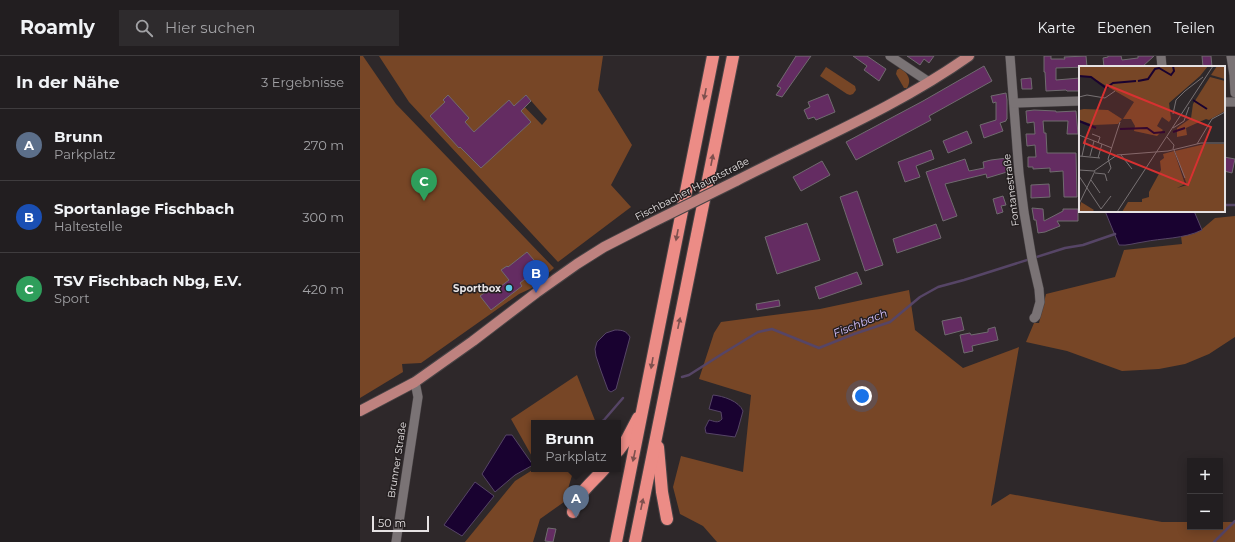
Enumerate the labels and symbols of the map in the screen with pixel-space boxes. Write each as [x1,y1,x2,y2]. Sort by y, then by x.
inset map [1079,66,1225,212]
one-way arrow [701,88,707,100]
street label: Fontanestraße [1000,153,1022,227]
street label: Fischbacher Hauptstraße [633,154,751,224]
one-way arrow [710,154,716,166]
pin: C [411,168,437,201]
one-way arrow [673,229,679,242]
pin: B [523,260,549,293]
place label: Sportbox [453,282,501,295]
marker: Sportbox [504,283,514,293]
water label: Fischbach [831,306,889,340]
one-way arrow [677,317,683,330]
one-way arrow [648,357,654,369]
your location [852,386,872,406]
street label: Brunner Straße [385,421,409,499]
one-way arrow [630,450,636,462]
pin: A [563,485,589,518]
one-way arrow [640,498,646,510]
scale bar [372,514,429,533]

